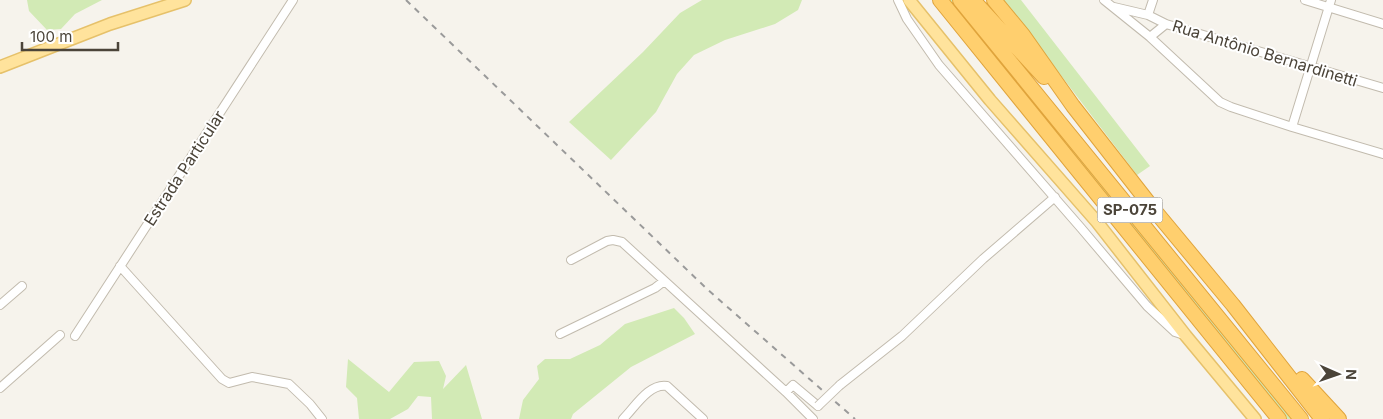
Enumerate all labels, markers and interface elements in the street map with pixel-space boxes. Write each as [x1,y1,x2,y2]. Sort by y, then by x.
street label: Rua Antônio Bernardinetti [1170,15,1360,91]
scale bar [22,20,119,52]
text: 100 m [30,27,72,46]
street label: Estrada Particular [139,107,229,229]
road number: SP-075 [1098,198,1162,222]
north arrow [1313,349,1363,399]
text: N [1343,369,1360,380]

